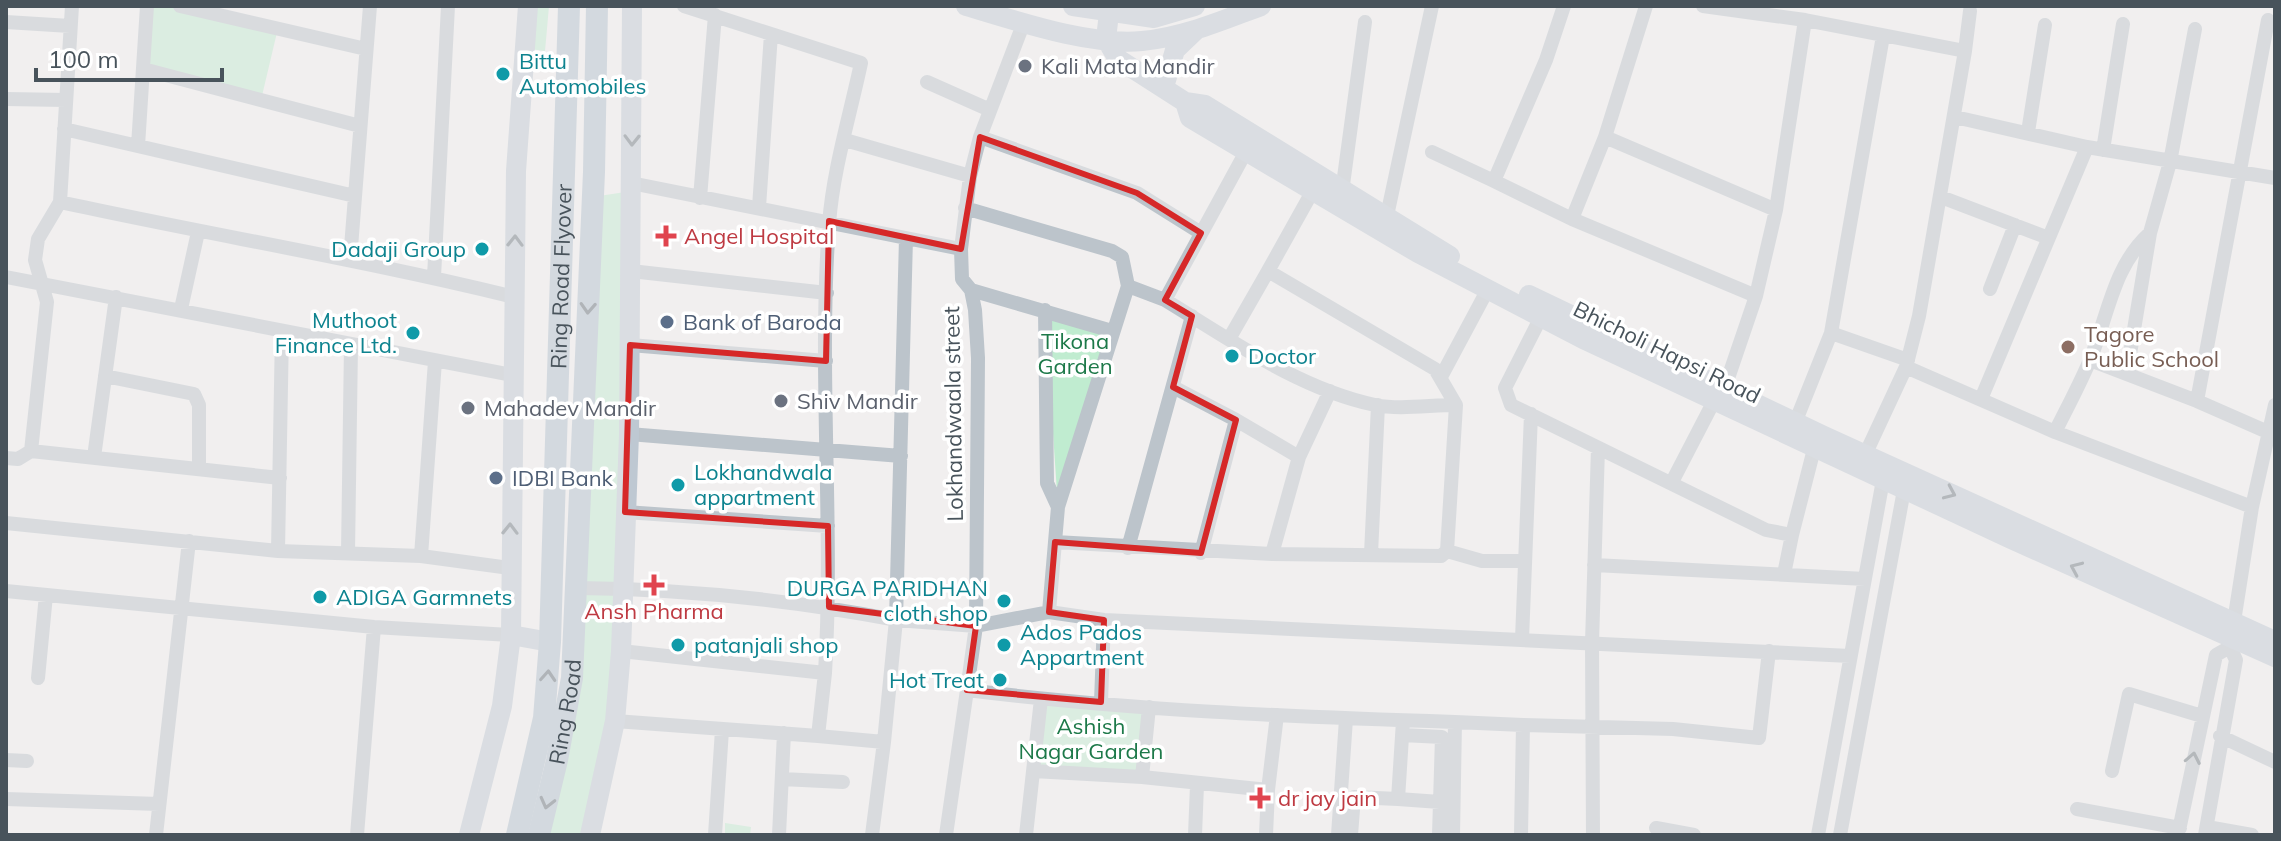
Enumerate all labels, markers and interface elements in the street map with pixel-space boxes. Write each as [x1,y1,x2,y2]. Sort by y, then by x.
scale bar [36,32,222,82]
text: 100 m [48,44,119,74]
place label: Bittu Automobiles [519,47,646,100]
place label: Kali Mata Mandir [1041,52,1214,80]
marker: Kali Mata Mandir [1016,57,1034,75]
marker: Bittu Automobiles [494,65,512,83]
one-way arrow [623,134,641,147]
street label: Ring Road Flyover [544,184,578,369]
place label: Angel Hospital [684,222,834,250]
marker: Angel Hospital [655,225,677,247]
one-way arrow [506,234,524,247]
place label: Dadaji Group [331,235,466,263]
marker: Dadaji Group [473,240,491,258]
street label: Bhicholi Hapsi Road [1569,295,1765,409]
one-way arrow [579,302,596,315]
place label: Muthoot Finance Ltd. [275,306,397,359]
street label: Lokhandwaala street [937,306,969,522]
place label: Bank of Baroda [683,308,842,336]
marker: Bank of Baroda [658,313,676,331]
place label: Tagore Public School [2084,320,2219,373]
marker: Muthoot Finance Ltd. [404,324,422,342]
park label: Tikona Garden [1037,327,1113,380]
marker: Tagore Public School [2059,338,2077,356]
place label: Doctor [1248,342,1316,370]
marker: Doctor [1223,347,1241,365]
place label: Shiv Mandir [797,387,918,415]
marker: Shiv Mandir [772,392,790,410]
place label: Mahadev Mandir [484,394,656,422]
marker: Mahadev Mandir [459,399,477,417]
place label: Lokhandwala appartment [694,458,833,511]
place label: IDBI Bank [512,464,614,492]
marker: IDBI Bank [487,469,505,487]
marker: Lokhandwala appartment [669,476,687,494]
one-way arrow [1942,484,1957,500]
one-way arrow [501,522,519,535]
one-way arrow [2070,562,2084,578]
place label: DURGA PARIDHAN cloth shop [787,574,988,627]
marker: Ansh Pharma [645,576,663,594]
place label: ADIGA Garmnets [336,583,512,611]
marker: ADIGA Garmnets [311,588,329,606]
marker: DURGA PARIDHAN cloth shop [995,592,1013,610]
place label: Ansh Pharma [584,597,724,625]
place label: Ados Pados Appartment [1020,618,1144,671]
place label: patanjali shop [694,631,838,659]
marker: patanjali shop [669,636,687,654]
marker: Ados Pados Appartment [995,636,1013,654]
street label: Ring Road [542,659,587,767]
place label: Hot Treat [889,666,984,694]
one-way arrow [539,669,556,682]
marker: Hot Treat [991,671,1009,689]
park label: Ashish Nagar Garden [1018,712,1164,765]
one-way arrow [2184,752,2201,765]
place label: dr jay jain [1278,784,1377,812]
marker: dr jay jain [1249,787,1271,809]
one-way arrow [539,796,556,809]

